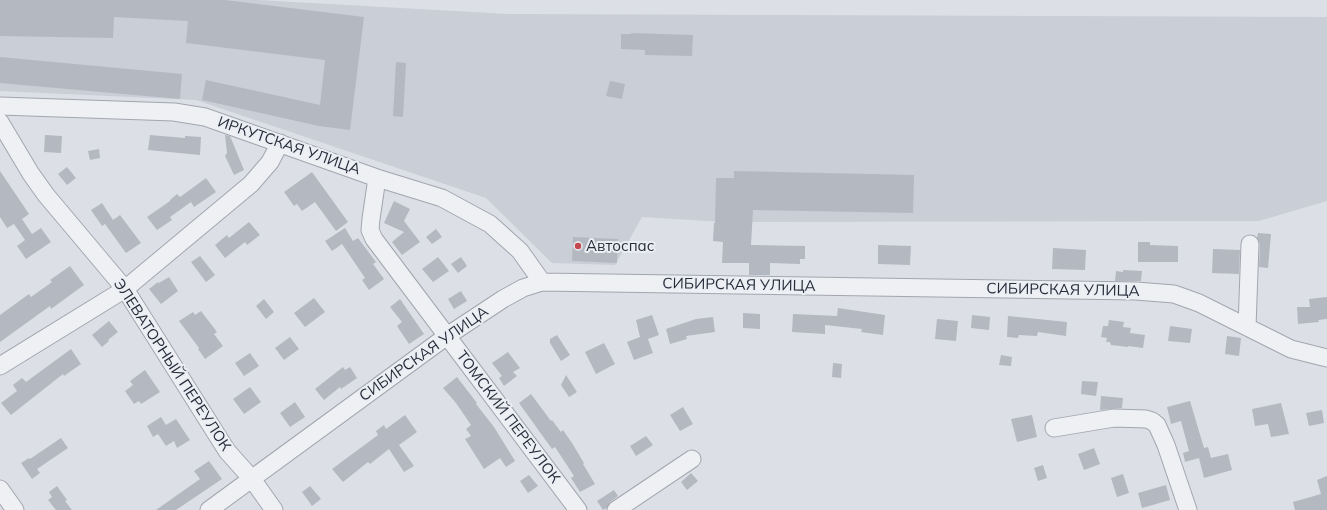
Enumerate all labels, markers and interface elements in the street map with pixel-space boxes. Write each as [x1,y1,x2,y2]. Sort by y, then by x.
street label: ИРКУТСКАЯ УЛИЦА [215,113,363,179]
place label: Автоспас [586,237,654,255]
marker: Автоспас [573,241,583,251]
street label: СИБИРСКАЯ УЛИЦА [662,275,816,295]
street label: ЭЛЕВАТОРНЫЙ ПЕРЕУЛОК [110,276,234,454]
street label: СИБИРСКАЯ УЛИЦА [986,280,1140,300]
street label: СИБИРСКАЯ УЛИЦА [356,303,492,405]
street label: ТОМСКИЙ ПЕРЕУЛОК [452,347,564,487]

